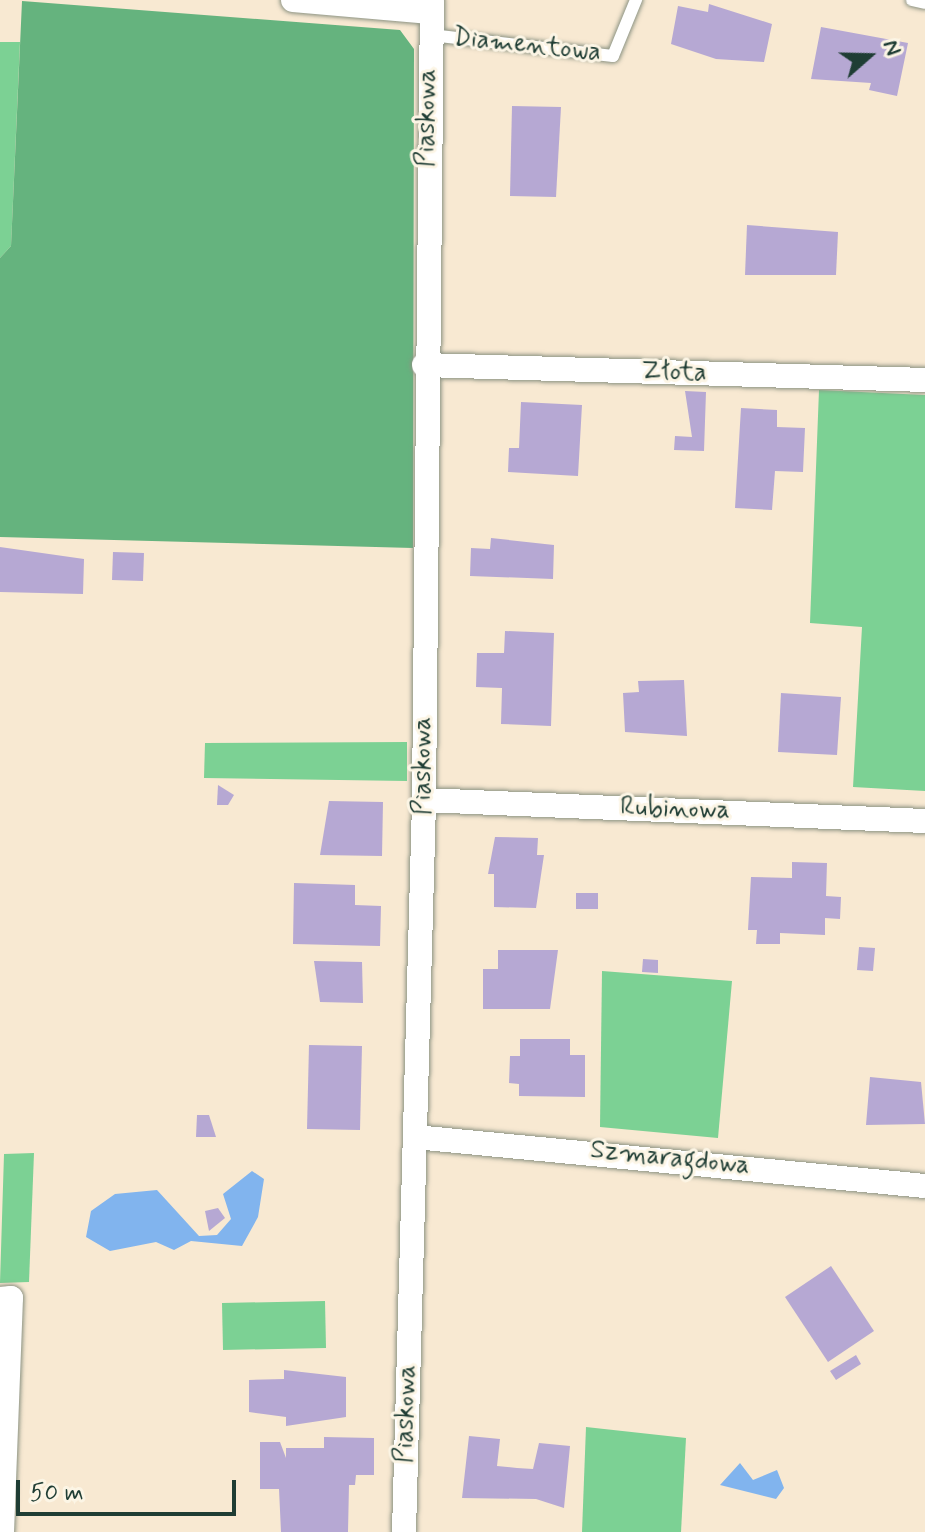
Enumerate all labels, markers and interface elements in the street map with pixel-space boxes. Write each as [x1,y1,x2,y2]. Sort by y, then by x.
north arrow [829,16,909,96]
street label: Diamentowa [452,23,602,69]
text: N [876,36,907,59]
street label: Piaskowa [412,68,444,168]
street label: Złota [641,356,707,390]
street label: Piaskowa [408,717,440,815]
street label: Rubinowa [620,792,730,828]
street label: Szmaragdowa [589,1135,751,1183]
street label: Piaskowa [390,1364,424,1464]
scale bar [20,1464,240,1514]
text: 50 m [30,1478,84,1509]

